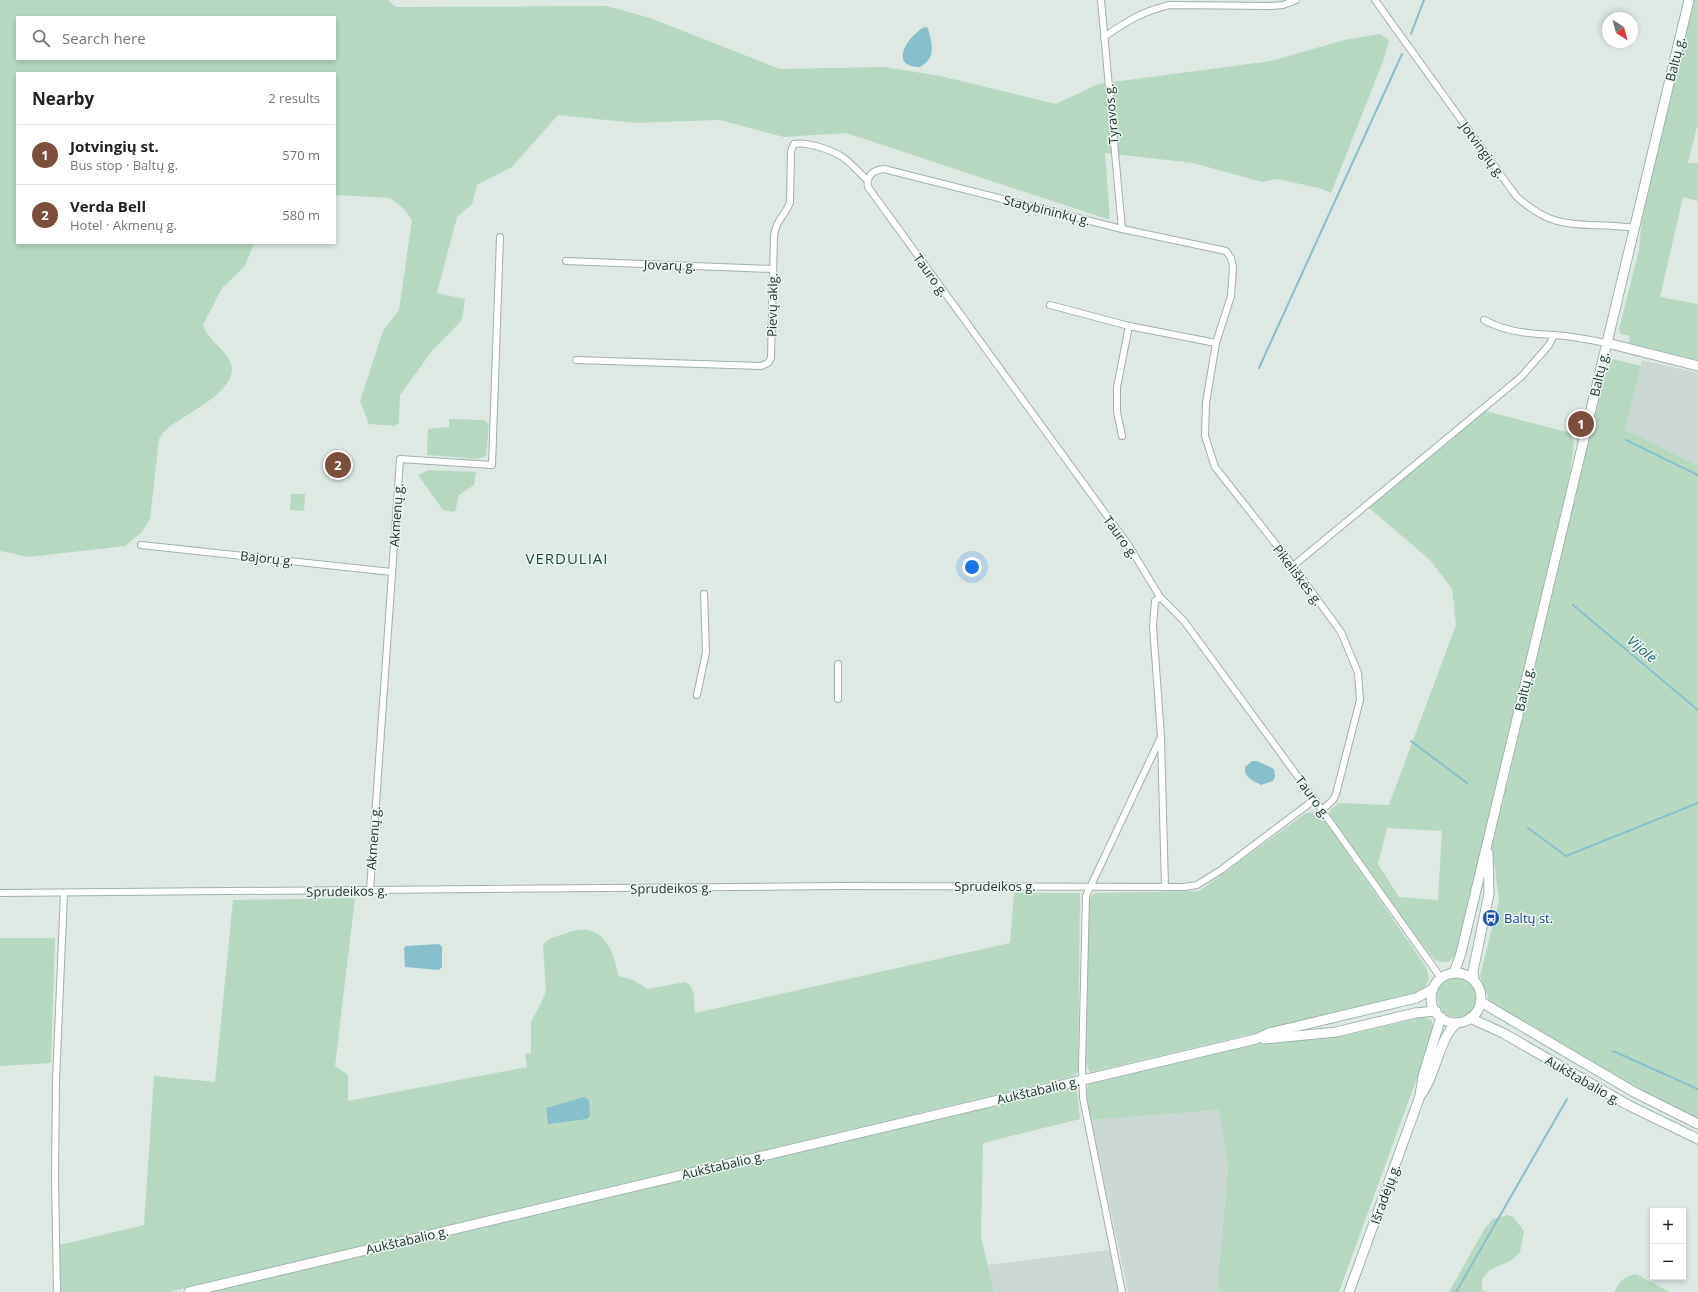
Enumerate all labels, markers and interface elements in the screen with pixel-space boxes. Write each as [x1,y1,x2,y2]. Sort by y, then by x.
north arrow [1602,12,1638,48]
search box [16,16,336,60]
icon: search [30,27,52,49]
text: Search here [62,28,146,48]
street label: Baltų g. [1661,35,1689,83]
street label: Tyravos g. [1099,83,1123,145]
text: Nearby [32,87,94,110]
text: 2 results [268,89,320,107]
street label: Jotvingių g. [1455,116,1510,182]
text: Jotvingių st. [70,136,159,156]
text: 1 [41,146,49,164]
text: 570 m [282,146,320,164]
text: Bus stop · Baltų g. [70,156,178,174]
street label: Statybininkų g. [1002,190,1092,230]
text: Verda Bell [70,196,146,216]
text: 2 [41,206,49,224]
text: 580 m [282,206,320,224]
text: Hotel · Akmenų g. [70,216,177,234]
street label: Tauro g. [909,250,953,300]
street label: Jovarų g. [642,255,696,275]
street label: Pievų aklg. [762,273,782,337]
street label: Baltų g. [1585,350,1613,398]
pin: 1 [1568,409,1594,439]
pin: 2 [325,450,351,480]
street label: Akmenų g. [385,482,407,548]
street label: Tauro g. [1099,512,1143,562]
street label: Pikeliškės g. [1269,541,1327,609]
street label: Bajorų g. [239,546,295,570]
district label: VERDULIAI [525,548,609,568]
your location [962,557,982,577]
water label: Vijolė [1624,631,1661,667]
street label: Baltų g. [1510,665,1538,713]
street label: Tauro g. [1291,772,1335,822]
street label: Akmenų g. [362,805,384,871]
street label: Sprudeikos g. [954,877,1036,895]
street label: Sprudeikos g. [630,878,712,898]
street label: Sprudeikos g. [306,881,388,901]
bus stop icon: Baltų st. [1481,908,1501,928]
place label: Baltų st. [1504,909,1553,927]
street label: Aukštabalio g. [1542,1051,1624,1109]
street label: Aukštabalio g. [995,1072,1081,1108]
street label: Aukštabalio g. [680,1147,766,1183]
street label: Išradėjų g. [1366,1161,1404,1227]
map controls [1650,1208,1686,1280]
button: + [1650,1208,1686,1244]
street label: Aukštabalio g. [364,1222,450,1258]
button: − [1650,1244,1686,1280]

